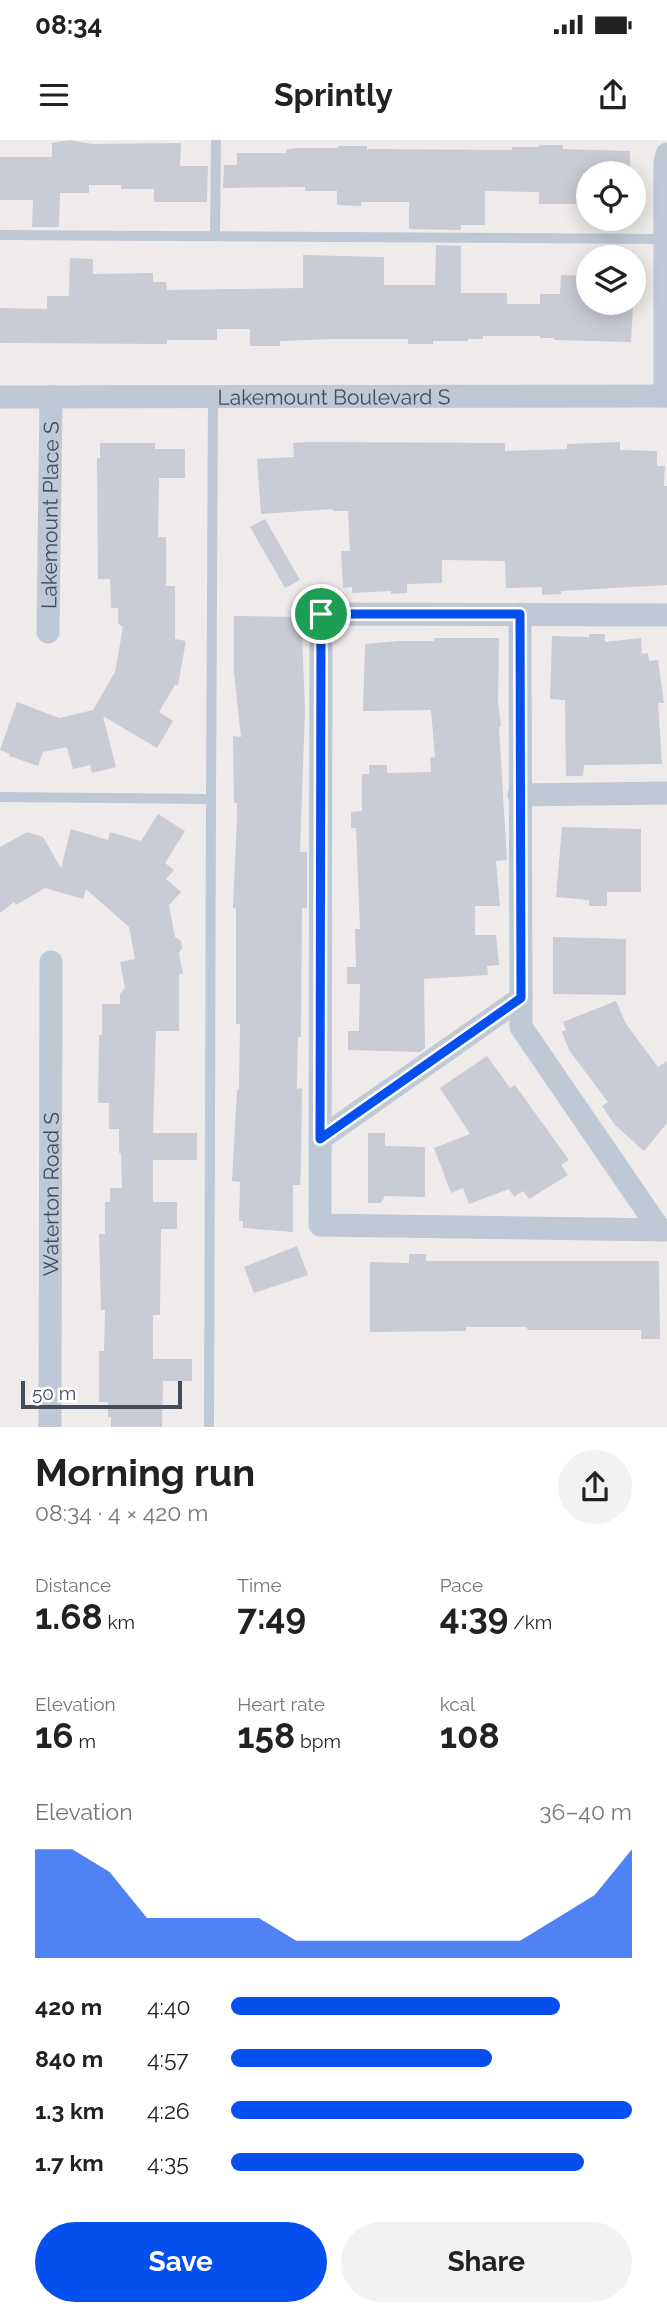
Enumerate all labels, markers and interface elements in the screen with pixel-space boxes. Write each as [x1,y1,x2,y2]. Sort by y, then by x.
text: 08:34 [35,10,102,40]
icon: menu [35,76,73,114]
text: Sprintly [274,76,393,113]
icon: share [594,76,632,114]
map controls [576,161,646,315]
button: locate [576,161,646,231]
button: layers [576,245,646,315]
street label: Lakemount Boulevard S [218,384,451,409]
street label: Lakemount Place S [36,421,63,609]
pin [291,584,351,644]
icon: arrive [302,595,340,633]
street label: Waterton Road S [38,1112,63,1276]
scale bar [21,1378,182,1410]
text: 50 m [32,1382,76,1404]
text: Morning run [35,1450,255,1495]
button: share [558,1450,632,1524]
text: 08:34 · 4 × 420 m [35,1499,208,1526]
text: Distance [35,1574,111,1596]
text: Time [237,1574,282,1596]
text: Pace [440,1574,483,1596]
text: 1.68 [35,1596,103,1637]
text: 7:49 [237,1596,306,1637]
text: 4:39 [440,1596,508,1637]
text: km [103,1611,135,1633]
text: /km [508,1611,552,1633]
text: Elevation [35,1693,116,1715]
text: Heart rate [237,1693,325,1715]
text: kcal [440,1693,475,1715]
text: 16 [35,1715,74,1756]
text: 158 [237,1715,295,1756]
text: 108 [440,1715,500,1756]
text: m [74,1730,96,1752]
text: bpm [295,1730,341,1752]
text: Elevation [35,1798,133,1825]
text: 36–40 m [539,1798,632,1825]
text: 420 m [35,1993,102,2020]
text: 4:40 [147,1993,191,2020]
text: 840 m [35,2045,103,2072]
text: 4:57 [147,2045,189,2072]
text: 1.3 km [35,2097,104,2124]
text: 4:26 [147,2097,190,2124]
text: 1.7 km [35,2149,104,2176]
text: 4:35 [147,2149,189,2176]
button: Save [35,2222,327,2302]
button: Share [341,2222,632,2302]

